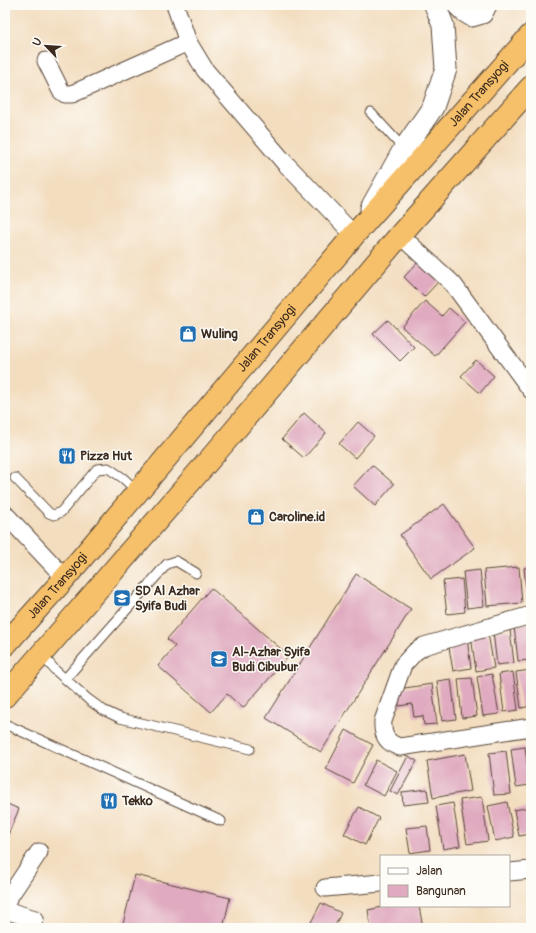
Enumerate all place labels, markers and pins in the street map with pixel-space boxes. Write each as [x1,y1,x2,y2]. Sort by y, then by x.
shop icon: Wuling [178,324,198,344]
place label: Wuling [201,326,238,342]
restaurant icon: Pizza Hut [57,446,77,466]
place label: Pizza Hut [80,448,133,464]
shop icon: Caroline.id [246,507,266,527]
place label: Caroline.id [269,509,325,525]
place label: SD Al Azhar Syifa Budi [135,583,200,614]
school or university icon: SD Al Azhar Syifa Budi [112,588,132,608]
place label: Al-Azhar Syifa Budi Cibubur [232,644,310,675]
school or university icon: Al-Azhar Syifa Budi Cibubur [209,649,229,669]
restaurant icon: Tekko [99,791,119,811]
place label: Tekko [121,793,153,809]

